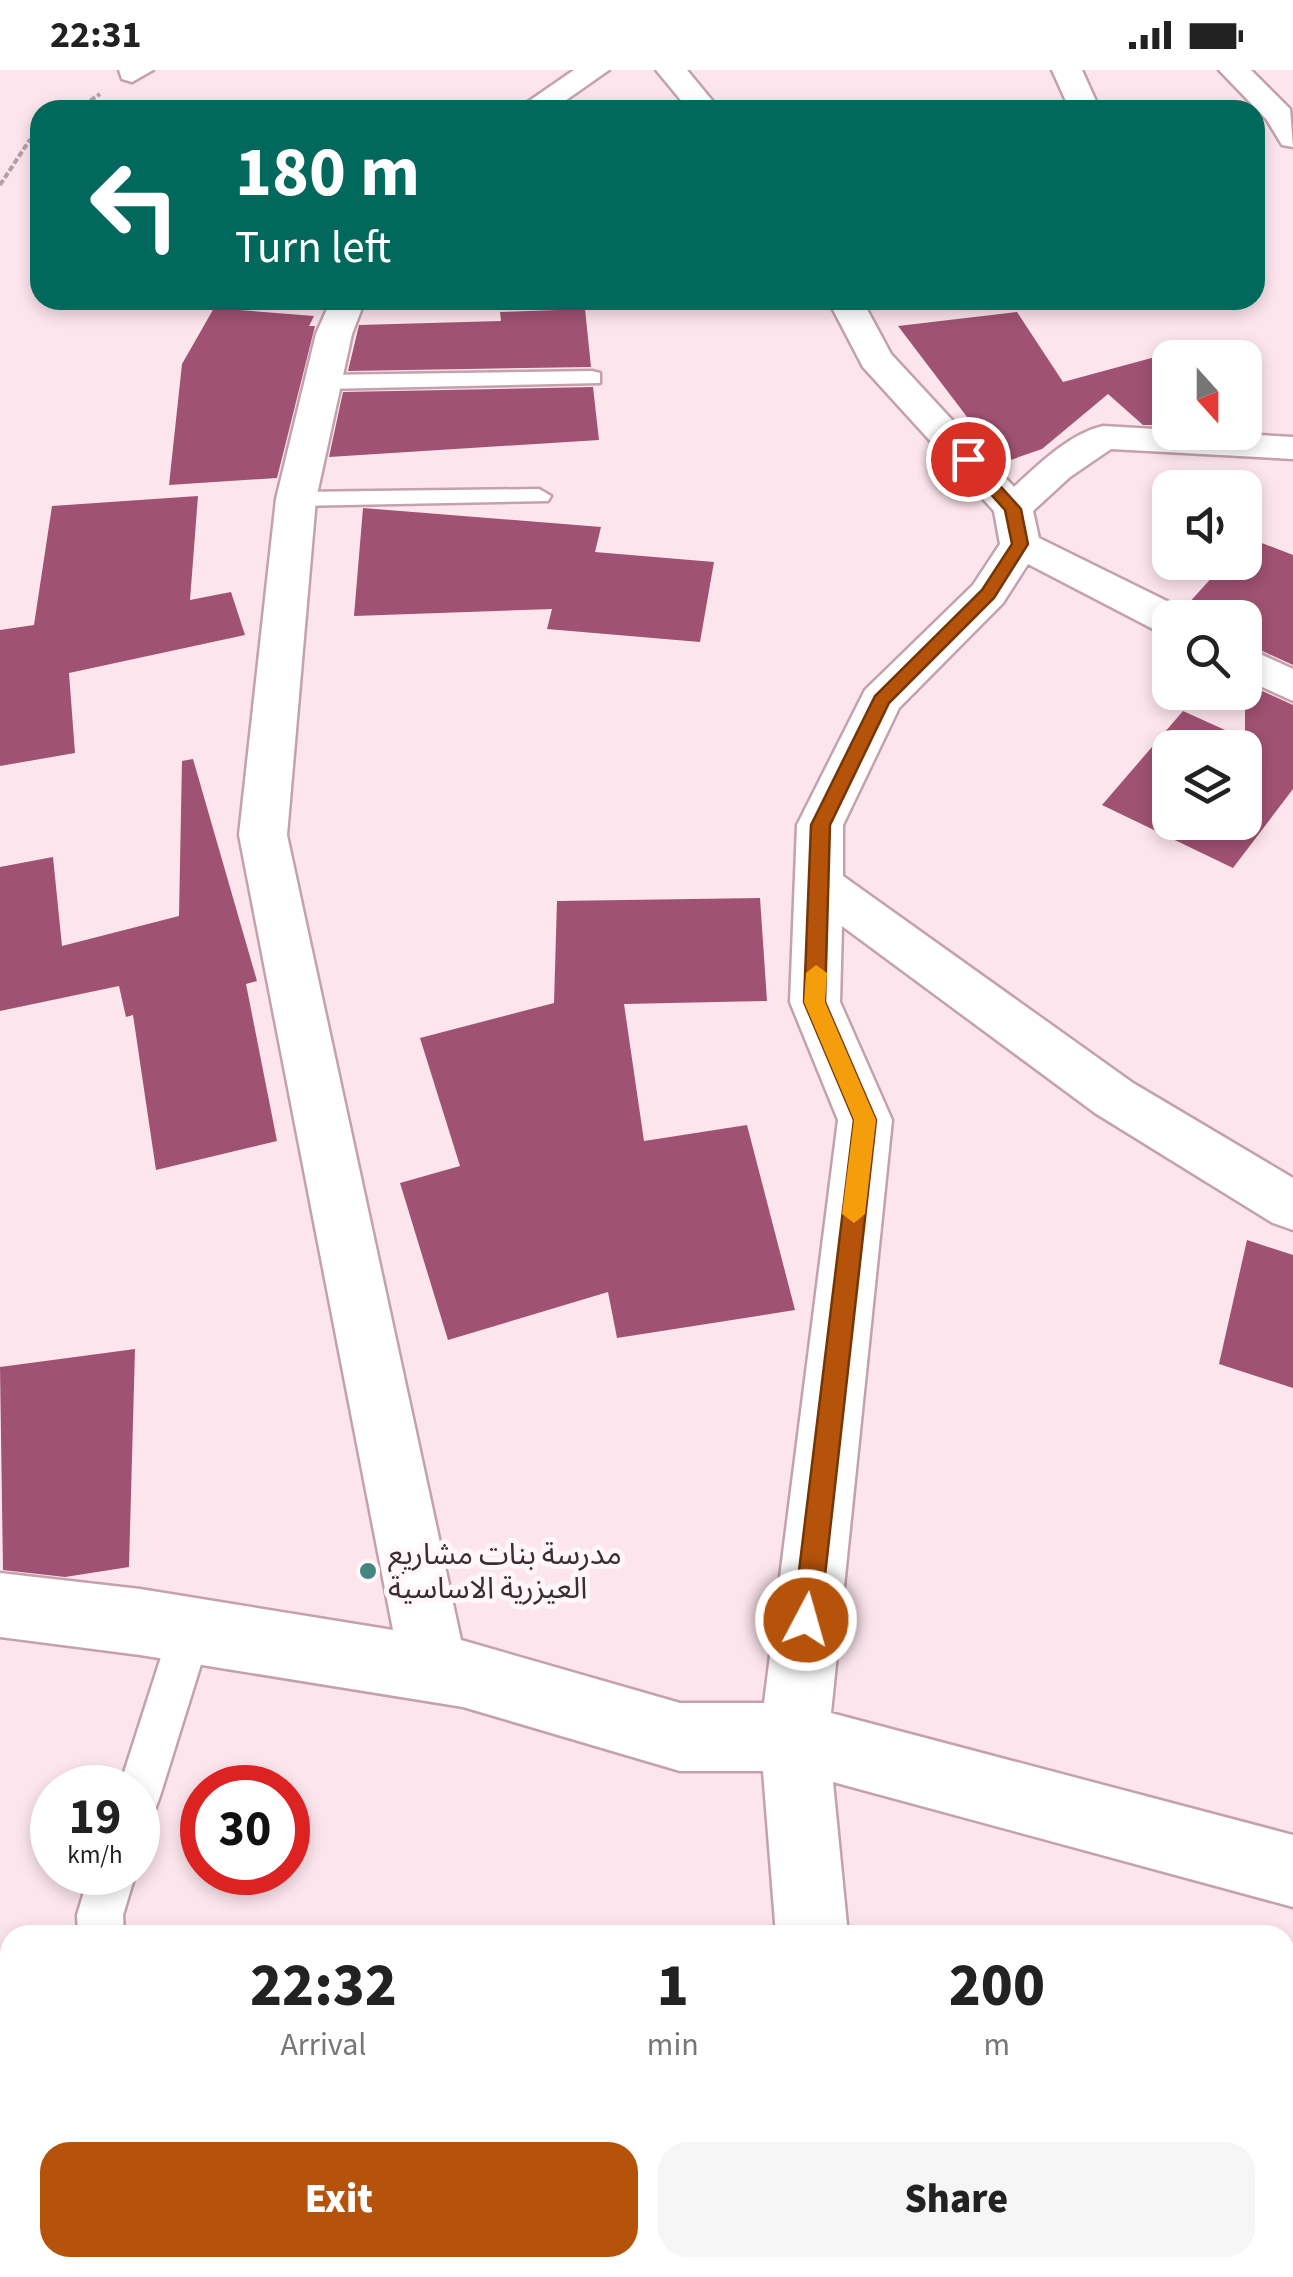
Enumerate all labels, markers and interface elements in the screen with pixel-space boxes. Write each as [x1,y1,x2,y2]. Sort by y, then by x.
text: 22:31 [50,8,142,62]
text: 180 m [235,123,420,223]
icon: left [70,140,200,270]
text: Turn left [235,216,391,280]
north arrow [1152,340,1262,450]
map controls [1152,340,1262,840]
pin [926,417,1011,502]
icon: arrive [941,432,996,487]
button: sound [1152,470,1262,580]
button: search [1152,600,1262,710]
button: layers [1152,730,1262,840]
place label: مدرسة بنات مشاريع العيزرية الاساسية [388,1533,622,1610]
marker: مدرسة بنات مشاريع العيزرية الاساسية [357,1560,379,1582]
position arrow [754,1568,858,1672]
speed limit sign: 30 [180,1765,310,1895]
text: 19 [69,1782,121,1853]
text: km/h [67,1837,123,1873]
text: 22:32 [250,1944,397,2029]
text: 1 [657,1944,689,2029]
text: 200 [949,1944,1045,2029]
text: Arrival [280,2022,366,2068]
text: min [647,2022,699,2068]
text: m [984,2022,1010,2068]
button: Exit [40,2142,638,2257]
button: Share [658,2142,1255,2257]

